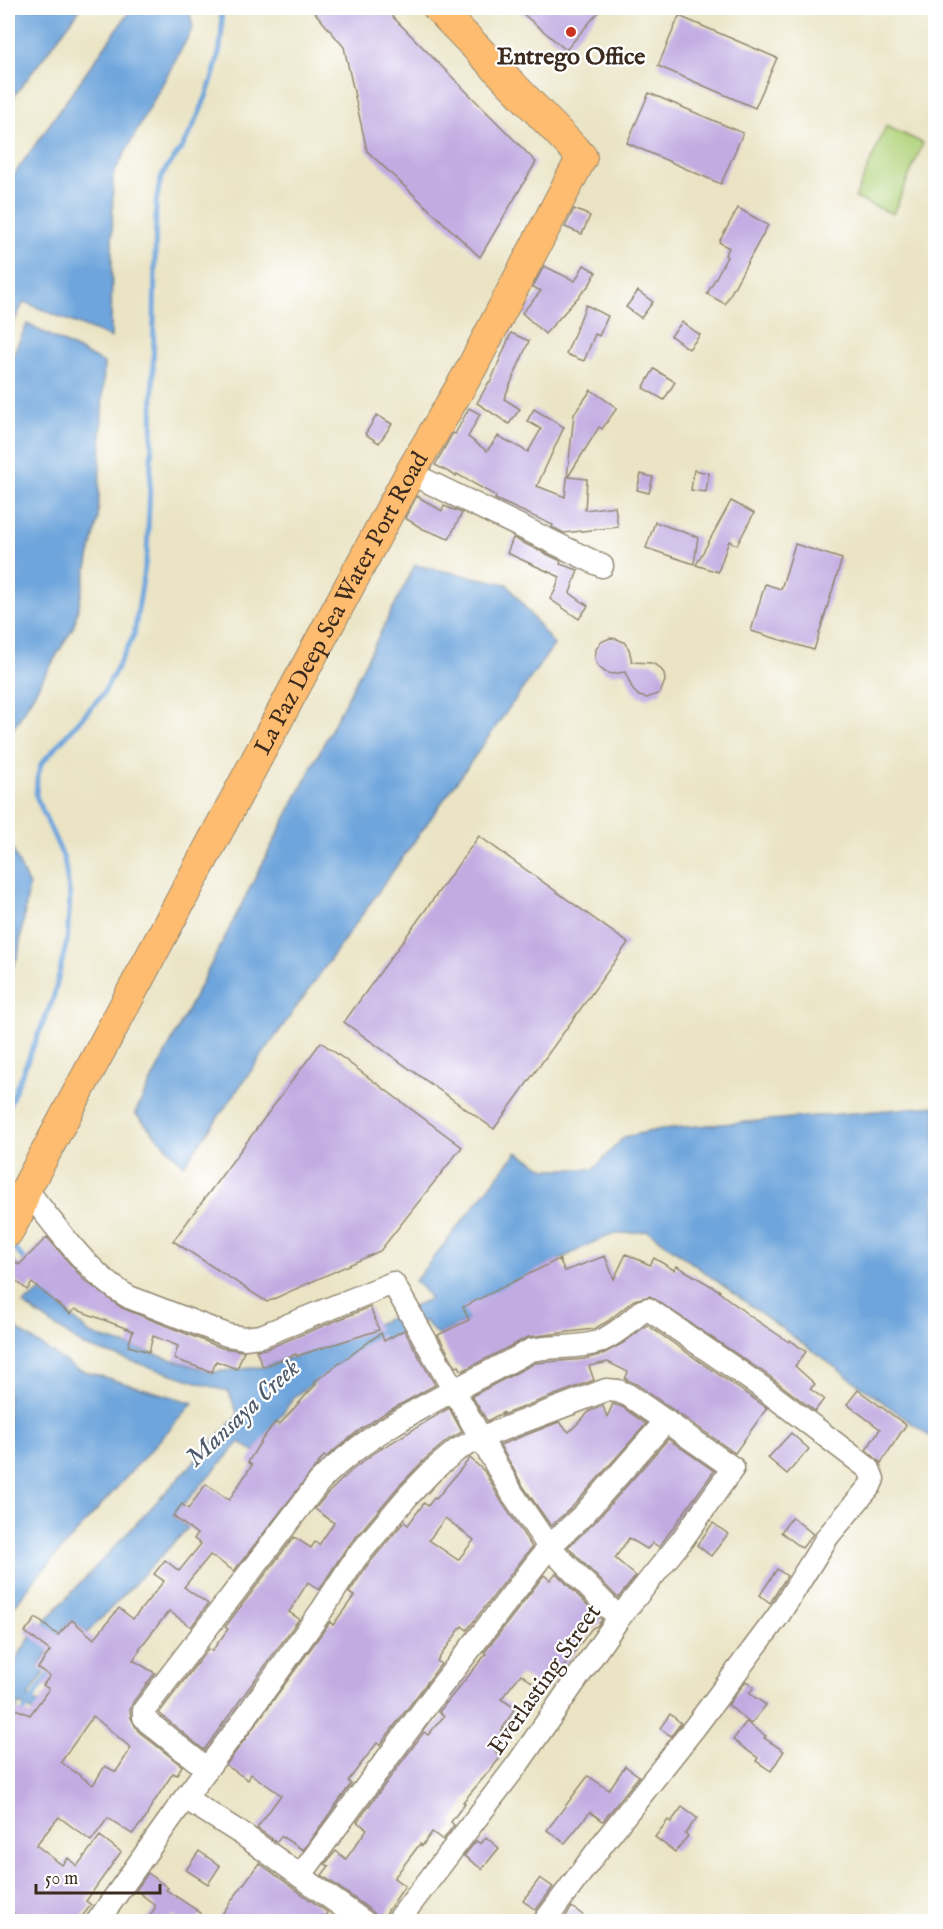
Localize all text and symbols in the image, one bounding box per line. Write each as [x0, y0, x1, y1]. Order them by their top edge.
marker: Entrego Office [564, 25, 578, 39]
place label: Entrego Office [497, 42, 645, 73]
street label: La Paz Deep Sea Water Port Road [248, 446, 436, 760]
water label: Mansaya Creek [179, 1351, 308, 1474]
street label: Everlasting Street [482, 1598, 609, 1761]
scale bar [36, 1857, 160, 1895]
text: 50 m [45, 1868, 78, 1891]

